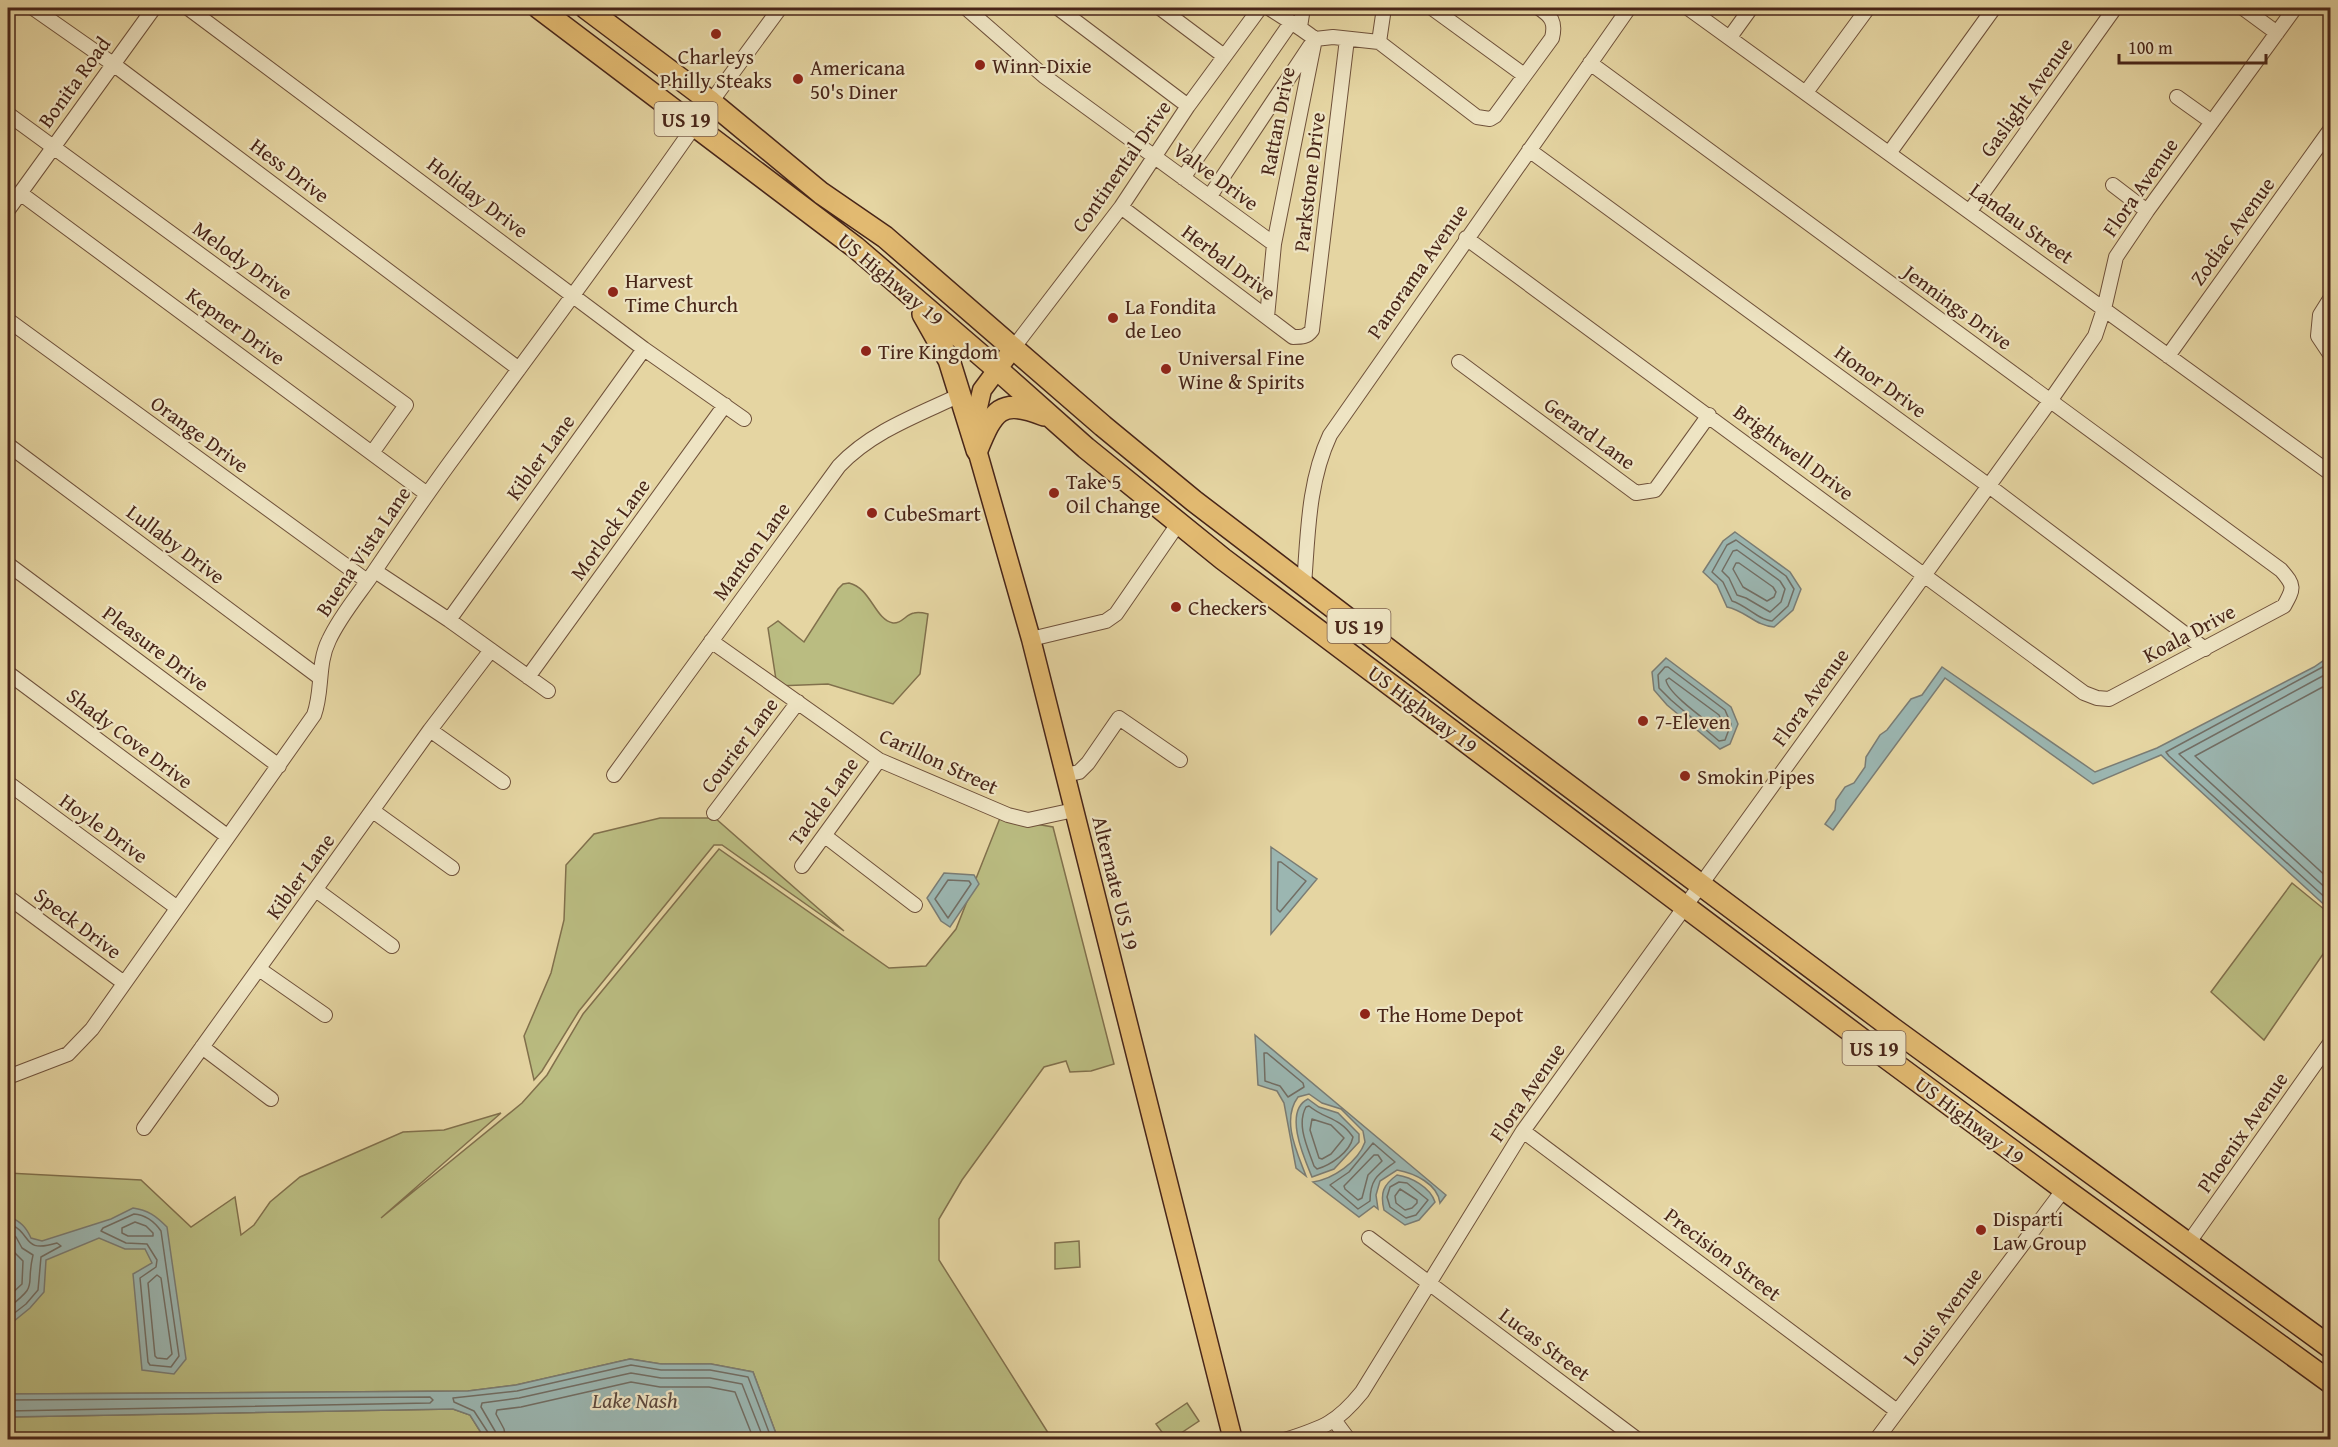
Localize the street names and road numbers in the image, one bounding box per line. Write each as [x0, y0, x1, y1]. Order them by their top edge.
street label: Bonita Road [30, 29, 118, 134]
street label: Gaslight Avenue [1972, 31, 2080, 163]
street label: Rattan Drive [1251, 64, 1303, 178]
street label: Continental Drive [1064, 93, 1178, 239]
road number: US 19 [654, 102, 718, 136]
street label: Parkstone Drive [1285, 110, 1333, 254]
street label: Hess Drive [244, 130, 336, 210]
street label: Flora Avenue [2094, 131, 2186, 243]
street label: Valve Drive [1166, 134, 1266, 218]
street label: Holiday Drive [421, 149, 535, 246]
street label: Zodiac Avenue [2182, 170, 2282, 292]
street label: Landau Street [1963, 175, 2081, 272]
street label: Panorama Avenue [1359, 197, 1475, 345]
street label: Melody Drive [187, 213, 300, 307]
street label: Herbal Drive [1175, 216, 1283, 308]
street label: US Highway 19 [831, 225, 951, 333]
street label: Jennings Drive [1895, 255, 2019, 357]
street label: Kepner Drive [180, 279, 292, 373]
street label: Honor Drive [1828, 337, 1934, 425]
street label: Orange Drive [144, 388, 256, 480]
street label: Gerard Lane [1538, 389, 1642, 477]
street label: Brightwell Drive [1727, 396, 1861, 508]
street label: Kibler Lane [498, 407, 582, 507]
street label: Morlock Lane [562, 472, 658, 586]
street label: Buena Vista Lane [308, 480, 418, 622]
street label: Manton Lane [705, 495, 798, 607]
street label: Lullaby Drive [120, 497, 232, 591]
street label: Koala Drive [2137, 596, 2241, 670]
street label: Pleasure Drive [96, 598, 216, 699]
road number: US 19 [1328, 609, 1390, 643]
street label: Flora Avenue [1764, 642, 1856, 752]
street label: US Highway 19 [1362, 657, 1484, 761]
street label: Shady Cove Drive [60, 680, 200, 796]
street label: Courier Lane [693, 690, 785, 799]
street label: Carillon Street [874, 720, 1004, 802]
street label: Tackle Lane [780, 750, 866, 852]
street label: Hoyle Drive [53, 785, 155, 871]
street label: Alternate US 19 [1084, 813, 1148, 953]
street label: Kibler Lane [258, 826, 342, 926]
street label: Speck Drive [28, 880, 129, 966]
road number: US 19 [1842, 1031, 1906, 1065]
street label: Flora Avenue [1481, 1036, 1573, 1148]
street label: Phoenix Avenue [2189, 1065, 2295, 1199]
street label: US Highway 19 [1909, 1068, 2031, 1172]
street label: Precision Street [1658, 1200, 1788, 1309]
street label: Louis Avenue [1895, 1260, 1989, 1372]
street label: Lucas Street [1493, 1299, 1597, 1389]

